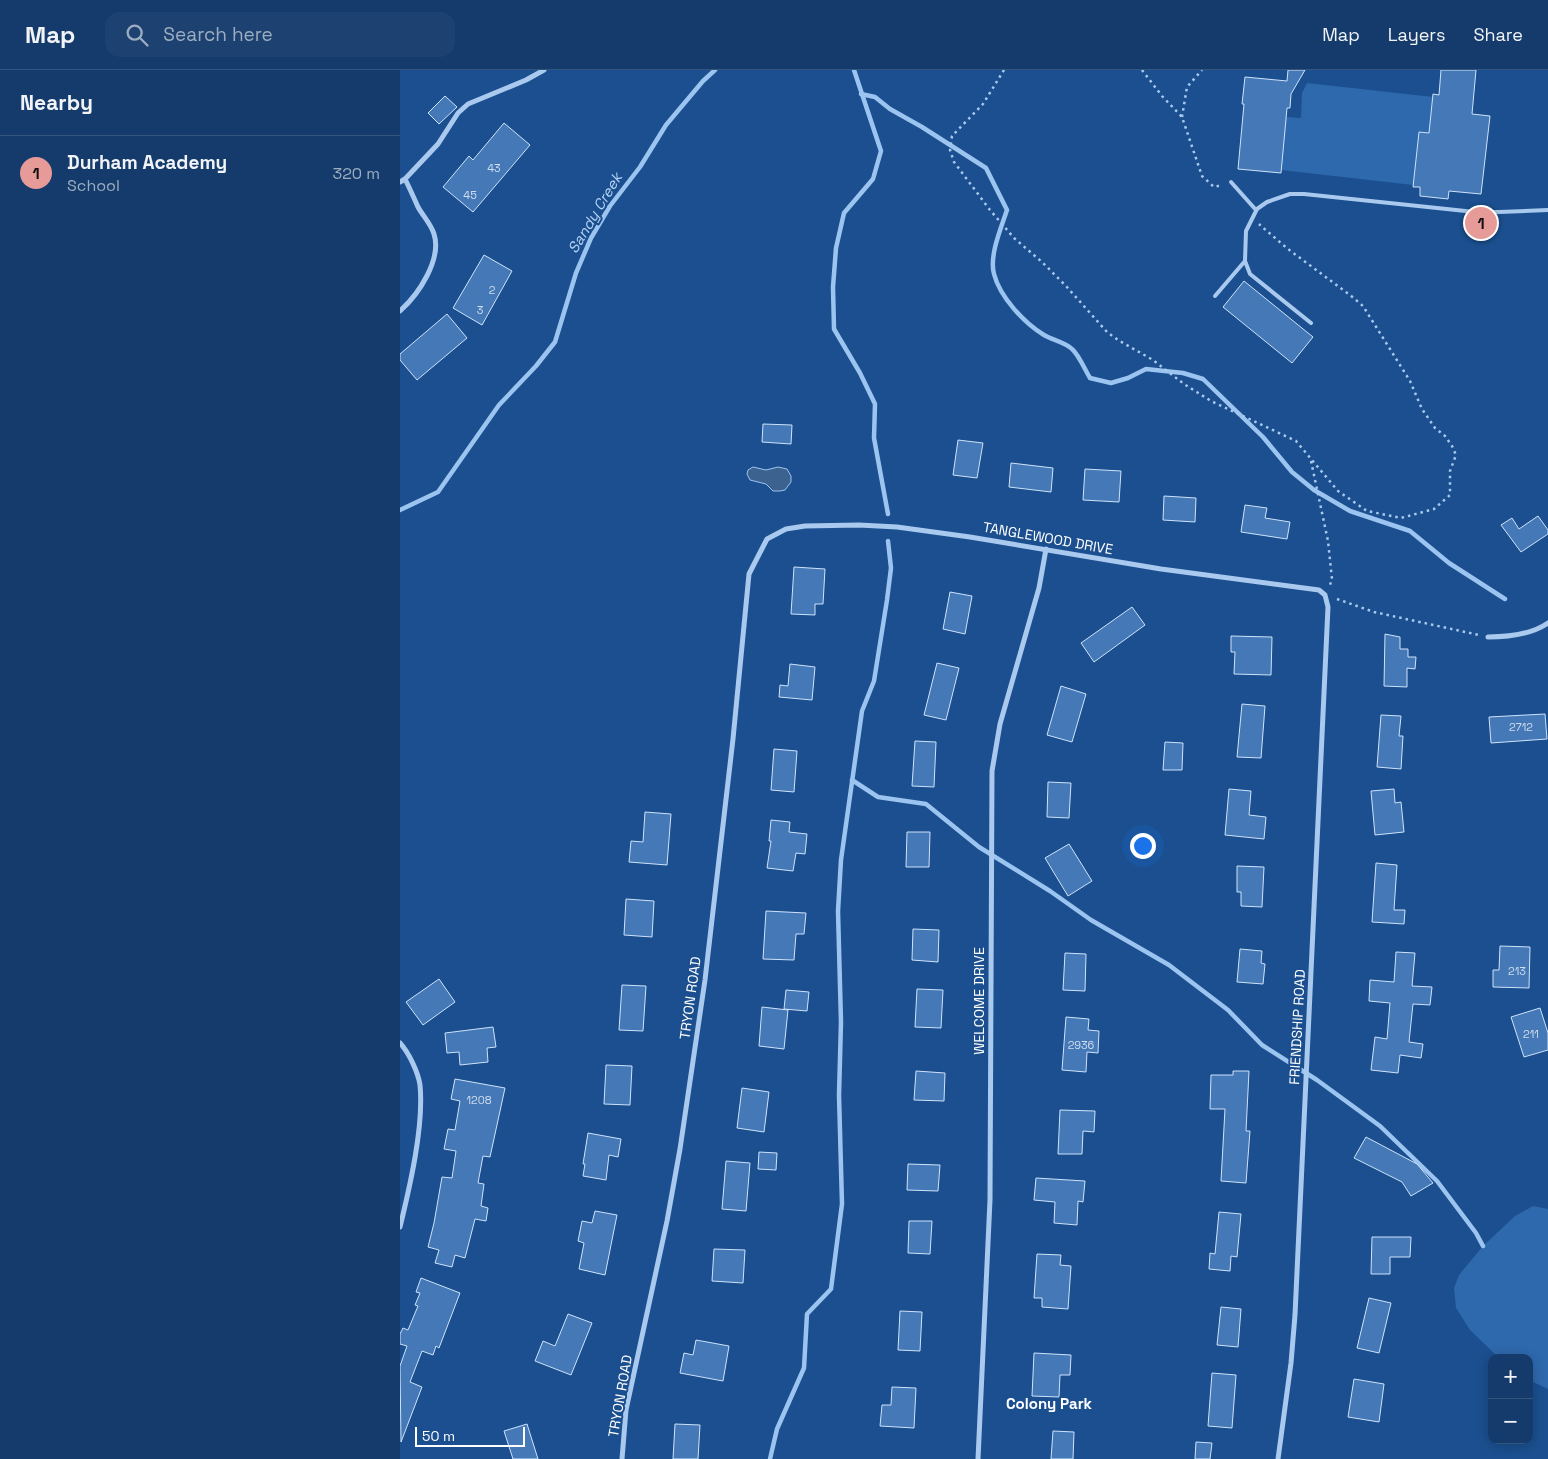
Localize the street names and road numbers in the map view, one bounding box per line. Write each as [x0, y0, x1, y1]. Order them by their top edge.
street label: TANGLEWOOD DRIVE [982, 518, 1114, 558]
street label: WELCOME DRIVE [970, 947, 988, 1055]
street label: TRYON ROAD [675, 955, 705, 1041]
street label: FRIENDSHIP ROAD [1285, 969, 1309, 1085]
street label: TRYON ROAD [604, 1353, 636, 1439]

